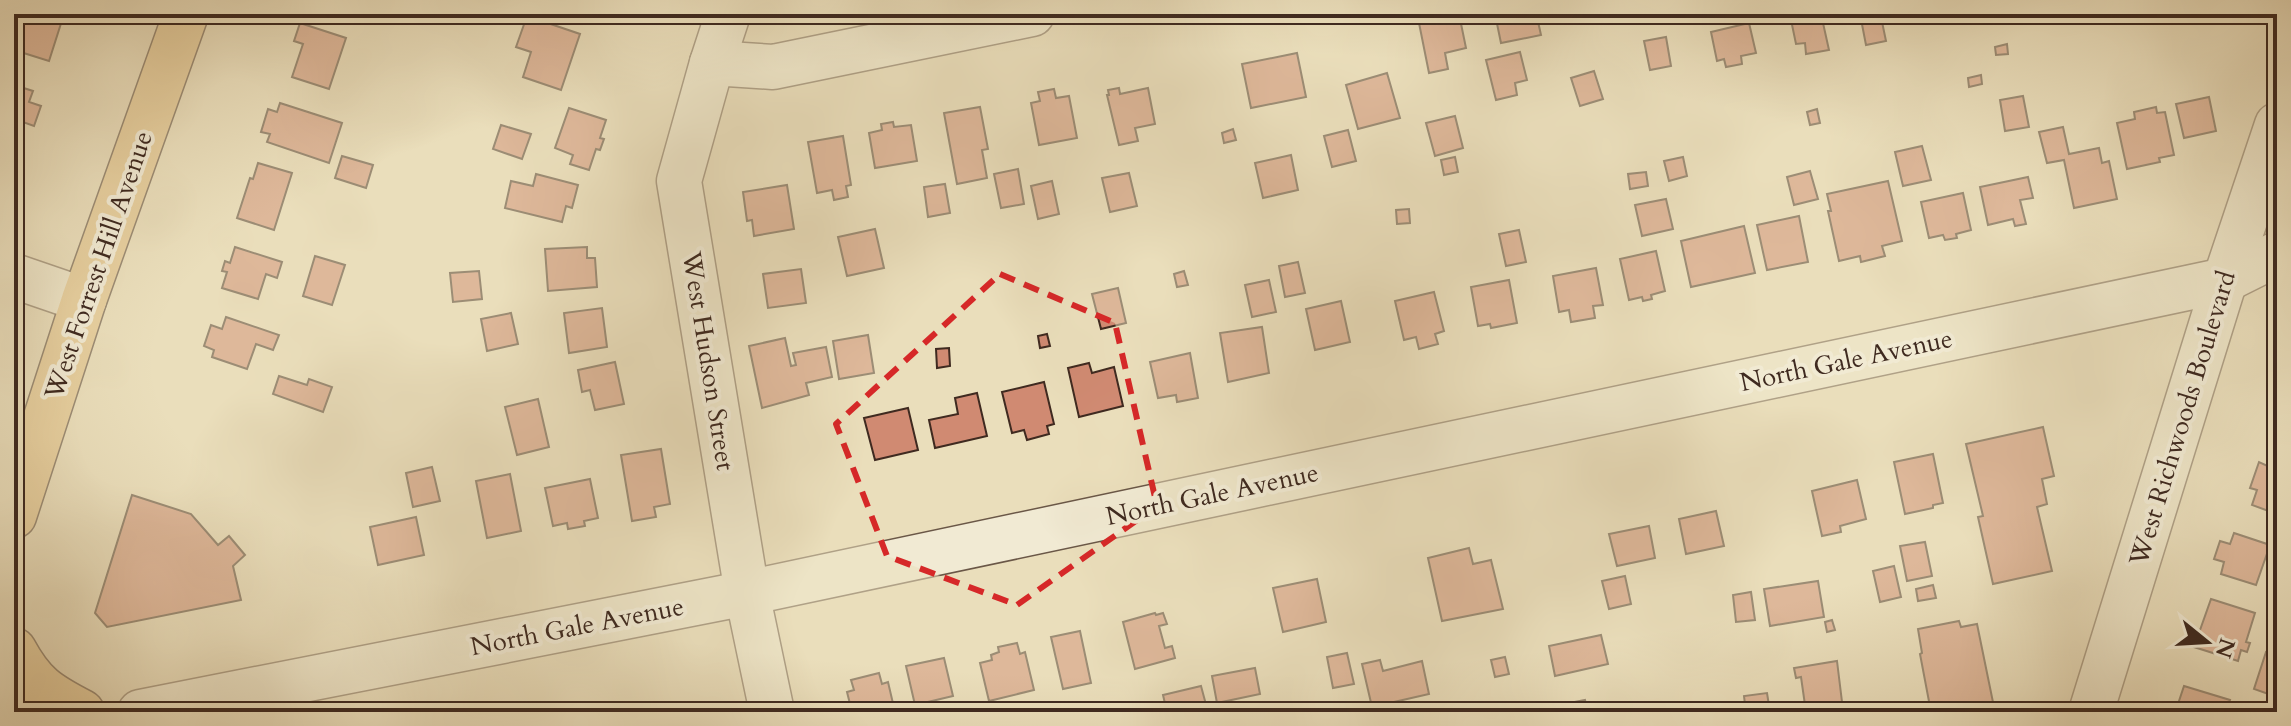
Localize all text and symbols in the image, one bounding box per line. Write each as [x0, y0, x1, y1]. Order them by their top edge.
street label: West Forrest Hill Avenue [36, 126, 161, 405]
street label: West Hudson Street [674, 248, 743, 473]
street label: West Richwoods Boulevard [2121, 266, 2244, 571]
street label: North Gale Avenue [1736, 321, 1956, 400]
street label: North Gale Avenue [1102, 455, 1322, 534]
street label: North Gale Avenue [467, 589, 687, 664]
north arrow [2167, 602, 2247, 682]
text: N [2208, 634, 2242, 662]

